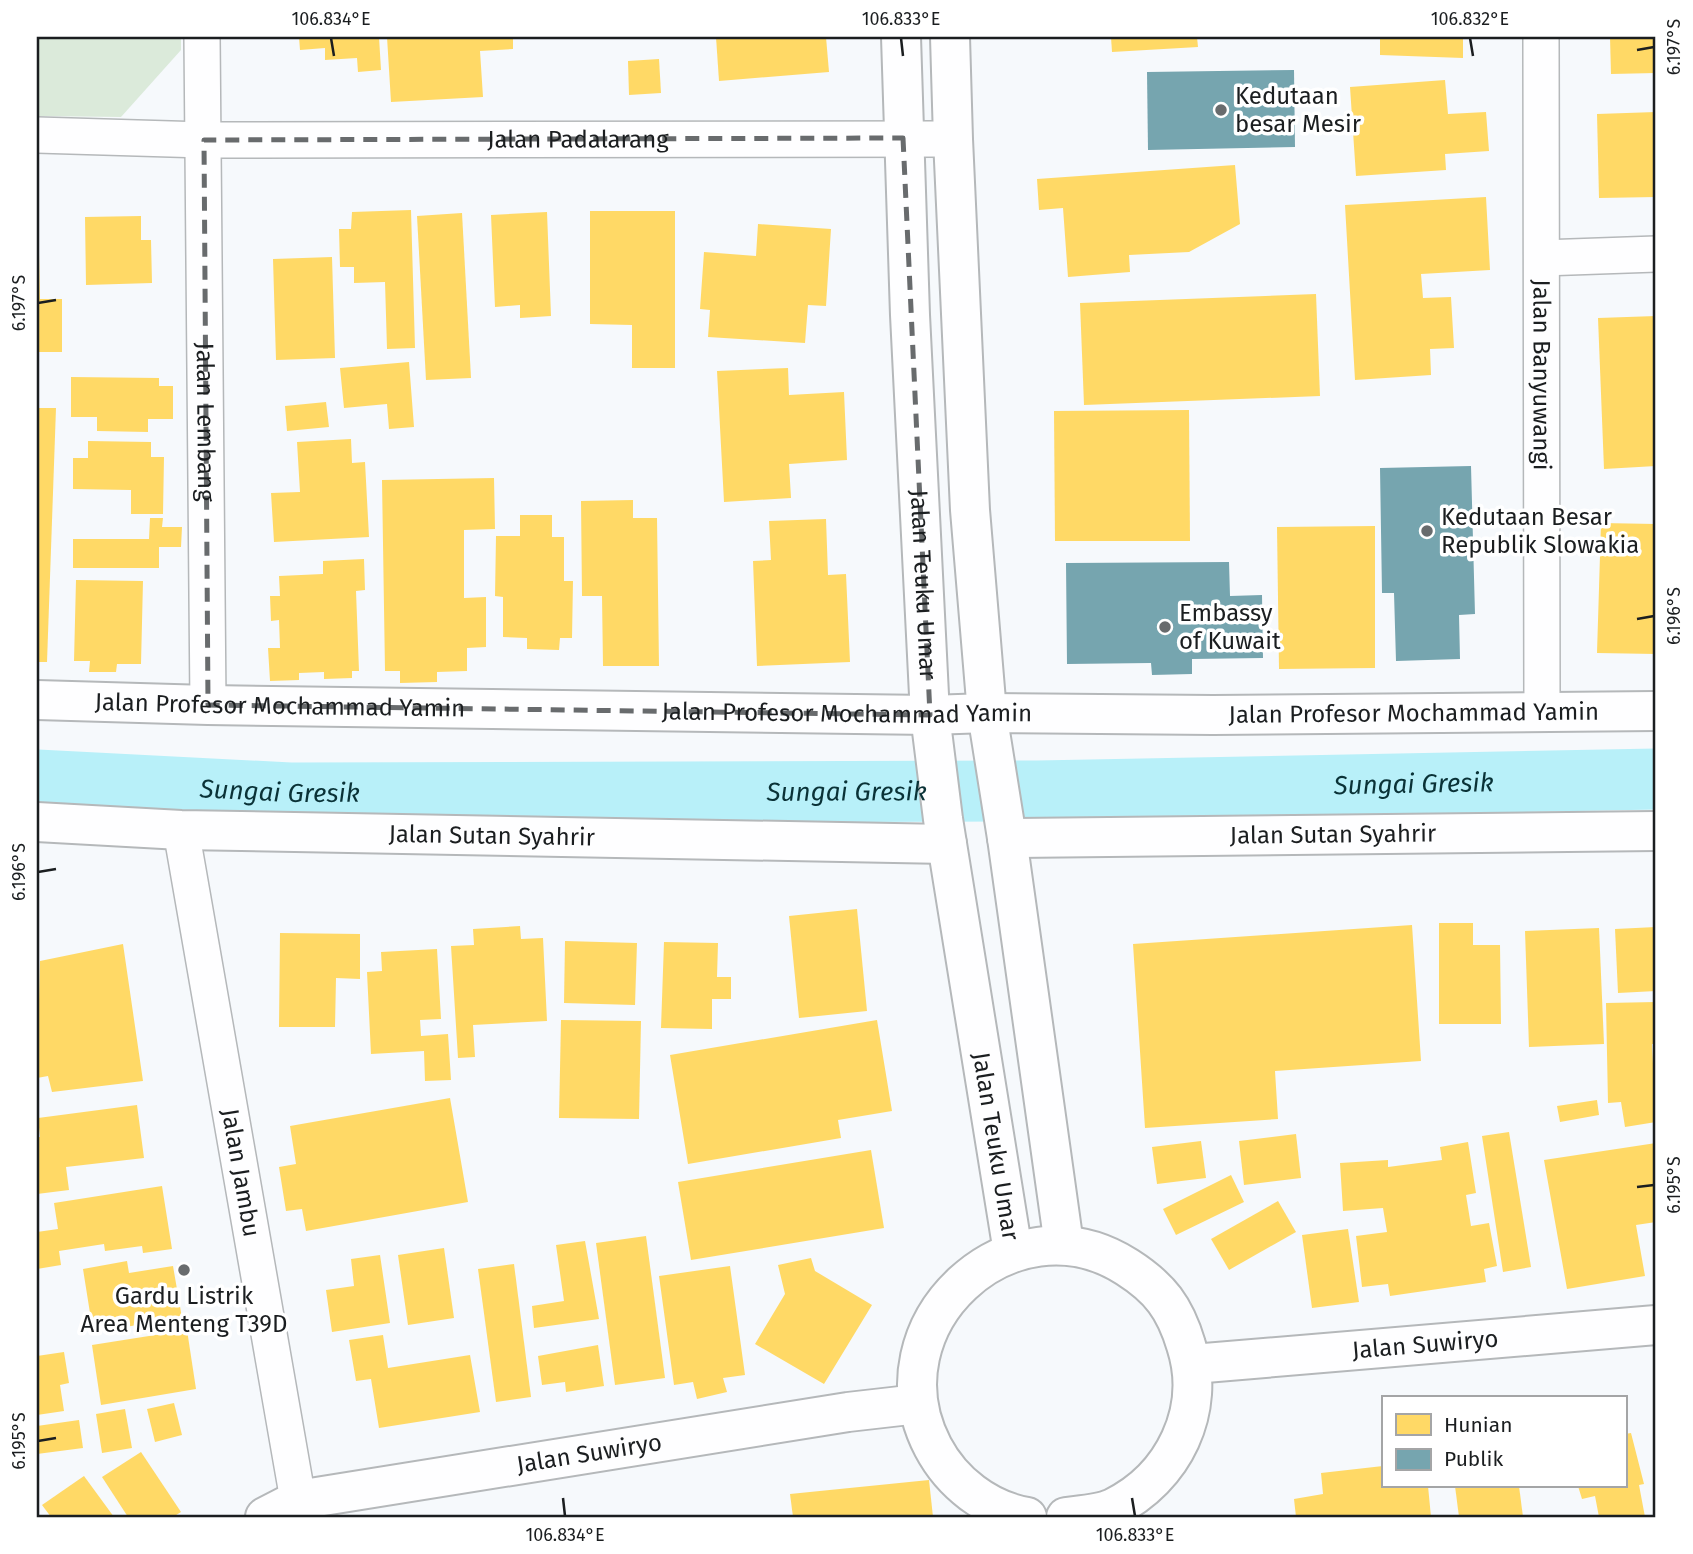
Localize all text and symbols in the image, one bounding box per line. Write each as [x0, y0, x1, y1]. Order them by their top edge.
text: 106.834°E [291, 8, 371, 30]
text: 106.833°E [862, 8, 940, 30]
text: 106.832°E [1431, 8, 1509, 30]
text: 6.197°S [1663, 19, 1685, 75]
place label: Kedutaan besar Mesir [1235, 82, 1362, 138]
marker: Kedutaan besar Mesir [1213, 102, 1229, 118]
street label: Jalan Padalarang [487, 125, 669, 154]
text: 6.197°S [8, 275, 30, 331]
street label: Jalan Banyuwangi [1527, 279, 1556, 471]
street label: Jalan Lembang [191, 342, 220, 502]
street label: Jalan Teuku Umar [905, 489, 942, 681]
place label: Kedutaan Besar Republik Slowakia [1441, 503, 1639, 559]
marker: Kedutaan Besar Republik Slowakia [1419, 523, 1435, 539]
text: 6.196°S [1663, 587, 1685, 645]
place label: Embassy of Kuwait [1179, 599, 1281, 655]
marker: Embassy of Kuwait [1157, 619, 1173, 635]
street label: Jalan Profesor Mochammad Yamin [94, 688, 465, 723]
street label: Jalan Profesor Mochammad Yamin [661, 697, 1032, 729]
street label: Jalan Profesor Mochammad Yamin [1228, 698, 1599, 729]
water label: Sungai Gresik [1332, 767, 1494, 801]
water label: Sungai Gresik [198, 773, 360, 809]
water label: Sungai Gresik [765, 776, 927, 807]
street label: Jalan Sutan Syahrir [1230, 819, 1437, 850]
street label: Jalan Sutan Syahrir [388, 820, 596, 852]
text: 6.196°S [8, 843, 30, 901]
street label: Jalan Teuku Umar [967, 1050, 1025, 1243]
street label: Jalan Jambu [216, 1106, 266, 1239]
text: 6.195°S [1663, 1156, 1685, 1214]
marker: Gardu Listrik Area Menteng T39D [176, 1262, 192, 1278]
place label: Gardu Listrik Area Menteng T39D [81, 1282, 287, 1338]
street label: Jalan Suwiryo [1351, 1324, 1499, 1365]
legend [1382, 1396, 1626, 1488]
text: 6.195°S [8, 1412, 30, 1470]
text: Hunian [1444, 1412, 1512, 1438]
street label: Jalan Suwiryo [515, 1428, 664, 1479]
text: Publik [1444, 1446, 1503, 1472]
text: 106.834°E [525, 1524, 605, 1546]
text: 106.833°E [1096, 1524, 1174, 1546]

